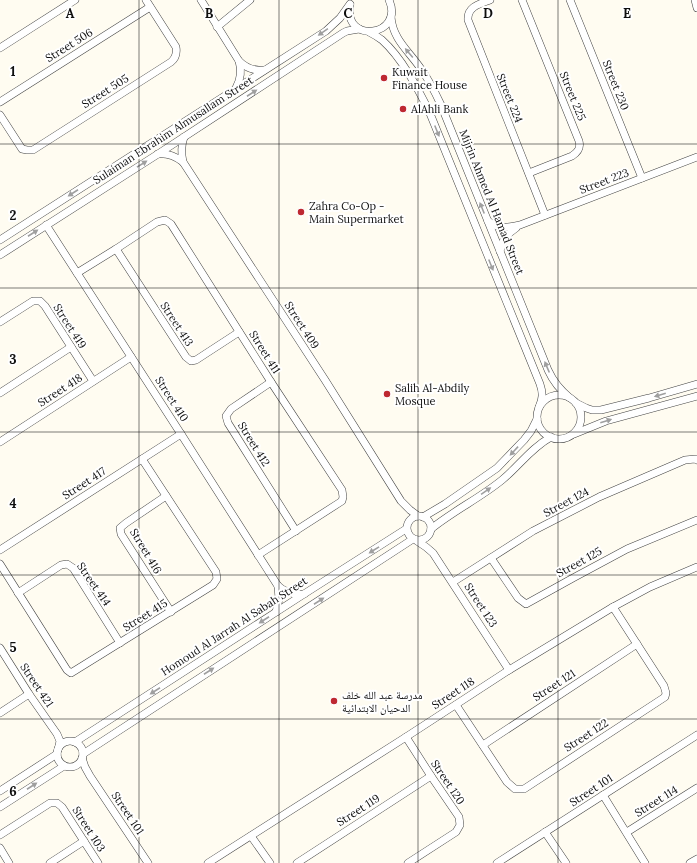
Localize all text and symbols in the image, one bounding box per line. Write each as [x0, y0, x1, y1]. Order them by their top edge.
text: A [66, 5, 75, 22]
text: B [205, 5, 214, 22]
text: C [344, 5, 353, 22]
text: D [483, 5, 493, 22]
text: E [623, 5, 631, 22]
street label: Street 506 [43, 25, 95, 65]
one-way arrow [318, 28, 329, 36]
one-way arrow [404, 48, 413, 58]
street label: Street 230 [600, 58, 632, 112]
text: 1 [10, 63, 16, 80]
place label: Kuwait Finance House [392, 65, 467, 92]
street label: Street 225 [557, 69, 589, 123]
street label: Street 505 [79, 71, 131, 111]
street label: Street 224 [494, 71, 526, 125]
street label: Sulaiman Ebrahim Almusallam Street [90, 72, 256, 187]
marker: Kuwait Finance House [379, 73, 389, 83]
one-way arrow [246, 89, 257, 97]
place label: AlAhli Bank [410, 102, 469, 116]
marker: AlAhli Bank [398, 104, 408, 114]
one-way arrow [435, 126, 441, 138]
street label: Mijrin Ahmed Al Hamad Street [456, 127, 528, 277]
one-way arrow [136, 160, 148, 167]
street label: Street 223 [577, 165, 631, 197]
one-way arrow [67, 190, 79, 197]
place label: Zahra Co-Op - Main Supermarket [309, 199, 404, 226]
one-way arrow [479, 201, 485, 213]
text: 2 [10, 207, 17, 224]
marker: Zahra Co-Op - Main Supermarket [296, 207, 306, 217]
one-way arrow [27, 229, 38, 237]
one-way arrow [489, 259, 495, 271]
street label: Street 413 [157, 299, 197, 349]
street label: Street 409 [282, 299, 322, 351]
street label: Street 419 [50, 301, 90, 351]
street label: Street 411 [246, 328, 284, 376]
text: 3 [9, 351, 17, 368]
one-way arrow [544, 361, 550, 373]
street label: Street 418 [35, 370, 85, 410]
street label: Street 410 [152, 374, 192, 424]
place label: Salih Al-Abdily Mosque [395, 381, 469, 408]
marker: Salih Al-Abdily Mosque [382, 389, 392, 399]
one-way arrow [653, 392, 666, 398]
one-way arrow [601, 418, 613, 424]
street label: Street 412 [235, 419, 273, 469]
one-way arrow [510, 446, 519, 456]
street label: Street 417 [60, 464, 108, 502]
street label: Street 124 [541, 484, 591, 520]
one-way arrow [481, 487, 491, 495]
text: 4 [9, 495, 17, 512]
street label: Street 416 [127, 526, 165, 576]
street label: Street 125 [554, 544, 604, 580]
one-way arrow [368, 546, 379, 553]
street label: Street 414 [74, 559, 114, 609]
street label: Homoud Al Jarrah Al Sabah Street [158, 573, 310, 679]
street label: Street 123 [462, 580, 500, 630]
street label: Street 415 [120, 596, 170, 634]
one-way arrow [313, 597, 324, 605]
one-way arrow [259, 616, 269, 624]
text: 5 [9, 639, 17, 656]
street label: Street 421 [17, 660, 57, 710]
street label: Street 121 [530, 666, 578, 704]
one-way arrow [204, 668, 215, 675]
street label: Street 118 [429, 674, 477, 712]
one-way arrow [149, 687, 161, 694]
place label: مدرسة عبد الله خلف الدحيان الابتدائية [342, 688, 423, 715]
marker: مدرسة عبد الله خلف الدحيان الابتدائية [329, 696, 339, 706]
street label: Street 122 [561, 715, 611, 754]
street label: Street 120 [428, 757, 468, 807]
street label: Street 101 [567, 771, 615, 809]
one-way arrow [27, 782, 37, 790]
street label: Street 114 [632, 782, 680, 820]
text: 6 [9, 783, 17, 800]
street label: Street 101 [109, 789, 147, 837]
street label: Street 119 [334, 791, 382, 829]
street label: Street 103 [70, 804, 108, 854]

